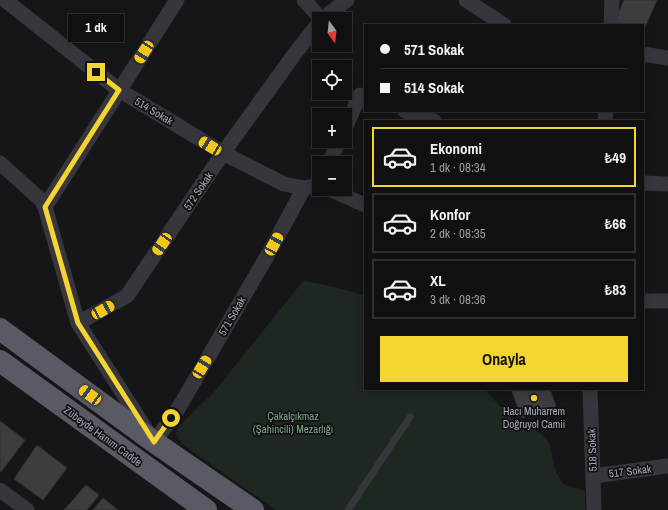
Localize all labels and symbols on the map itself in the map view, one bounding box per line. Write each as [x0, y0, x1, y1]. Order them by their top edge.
north arrow [312, 12, 352, 52]
callout: 1 dk [68, 14, 124, 42]
car [132, 39, 156, 65]
route end [87, 63, 105, 81]
street label: 514 Sokak [132, 94, 176, 128]
car [197, 135, 223, 157]
street label: 572 Sokak [180, 169, 216, 213]
car [150, 231, 174, 257]
car [263, 231, 285, 257]
street label: 571 Sokak [215, 294, 249, 338]
car [90, 299, 116, 321]
car [191, 354, 213, 380]
car [77, 383, 103, 407]
marker: Hacı Muharrem Doğruyol Camii [529, 393, 539, 403]
street label: Zübeyde Hanım Cadde [61, 403, 145, 469]
place label: Hacı Muharrem Doğruyol Camii [503, 404, 565, 431]
route start [162, 409, 180, 427]
park label: Çakalçıkmaz (Şahincili) Mezarlığı [253, 409, 333, 436]
street label: 518 Sokak [584, 428, 600, 472]
street label: 517 Sokak [608, 461, 652, 481]

